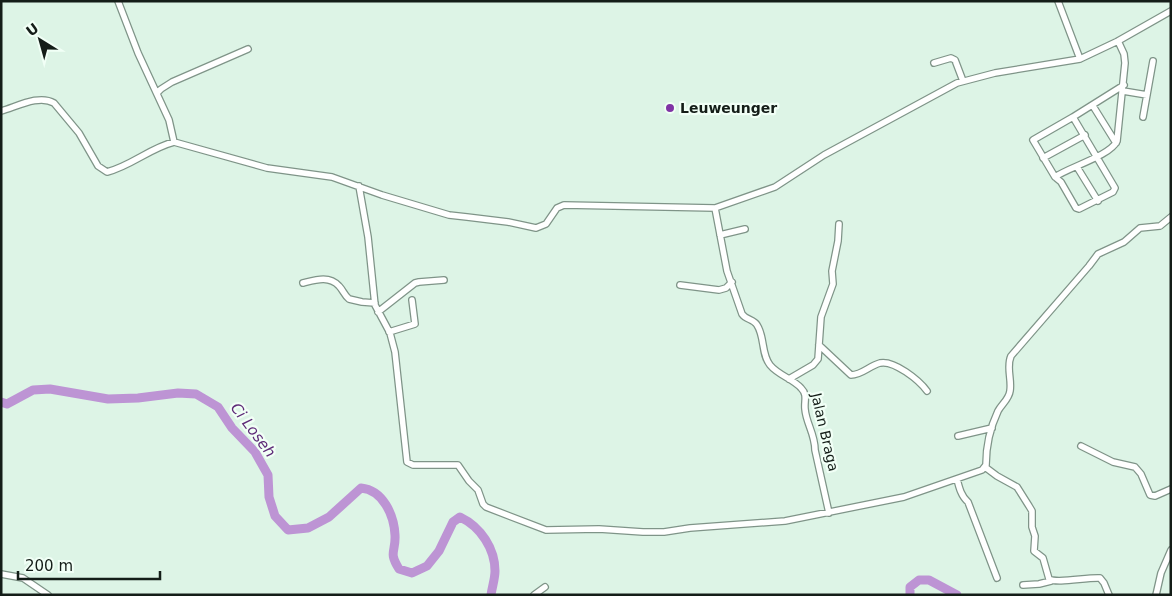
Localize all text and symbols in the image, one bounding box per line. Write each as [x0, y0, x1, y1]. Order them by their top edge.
north arrow [15, 15, 65, 65]
text: U [23, 20, 42, 39]
place label: Leuweunger [680, 100, 777, 116]
marker: Leuweunger [664, 102, 676, 114]
street label: Jalan Braga [808, 390, 842, 473]
water label: Ci Loseh [227, 399, 279, 461]
scale bar [18, 548, 160, 580]
text: 200 m [25, 557, 73, 575]

